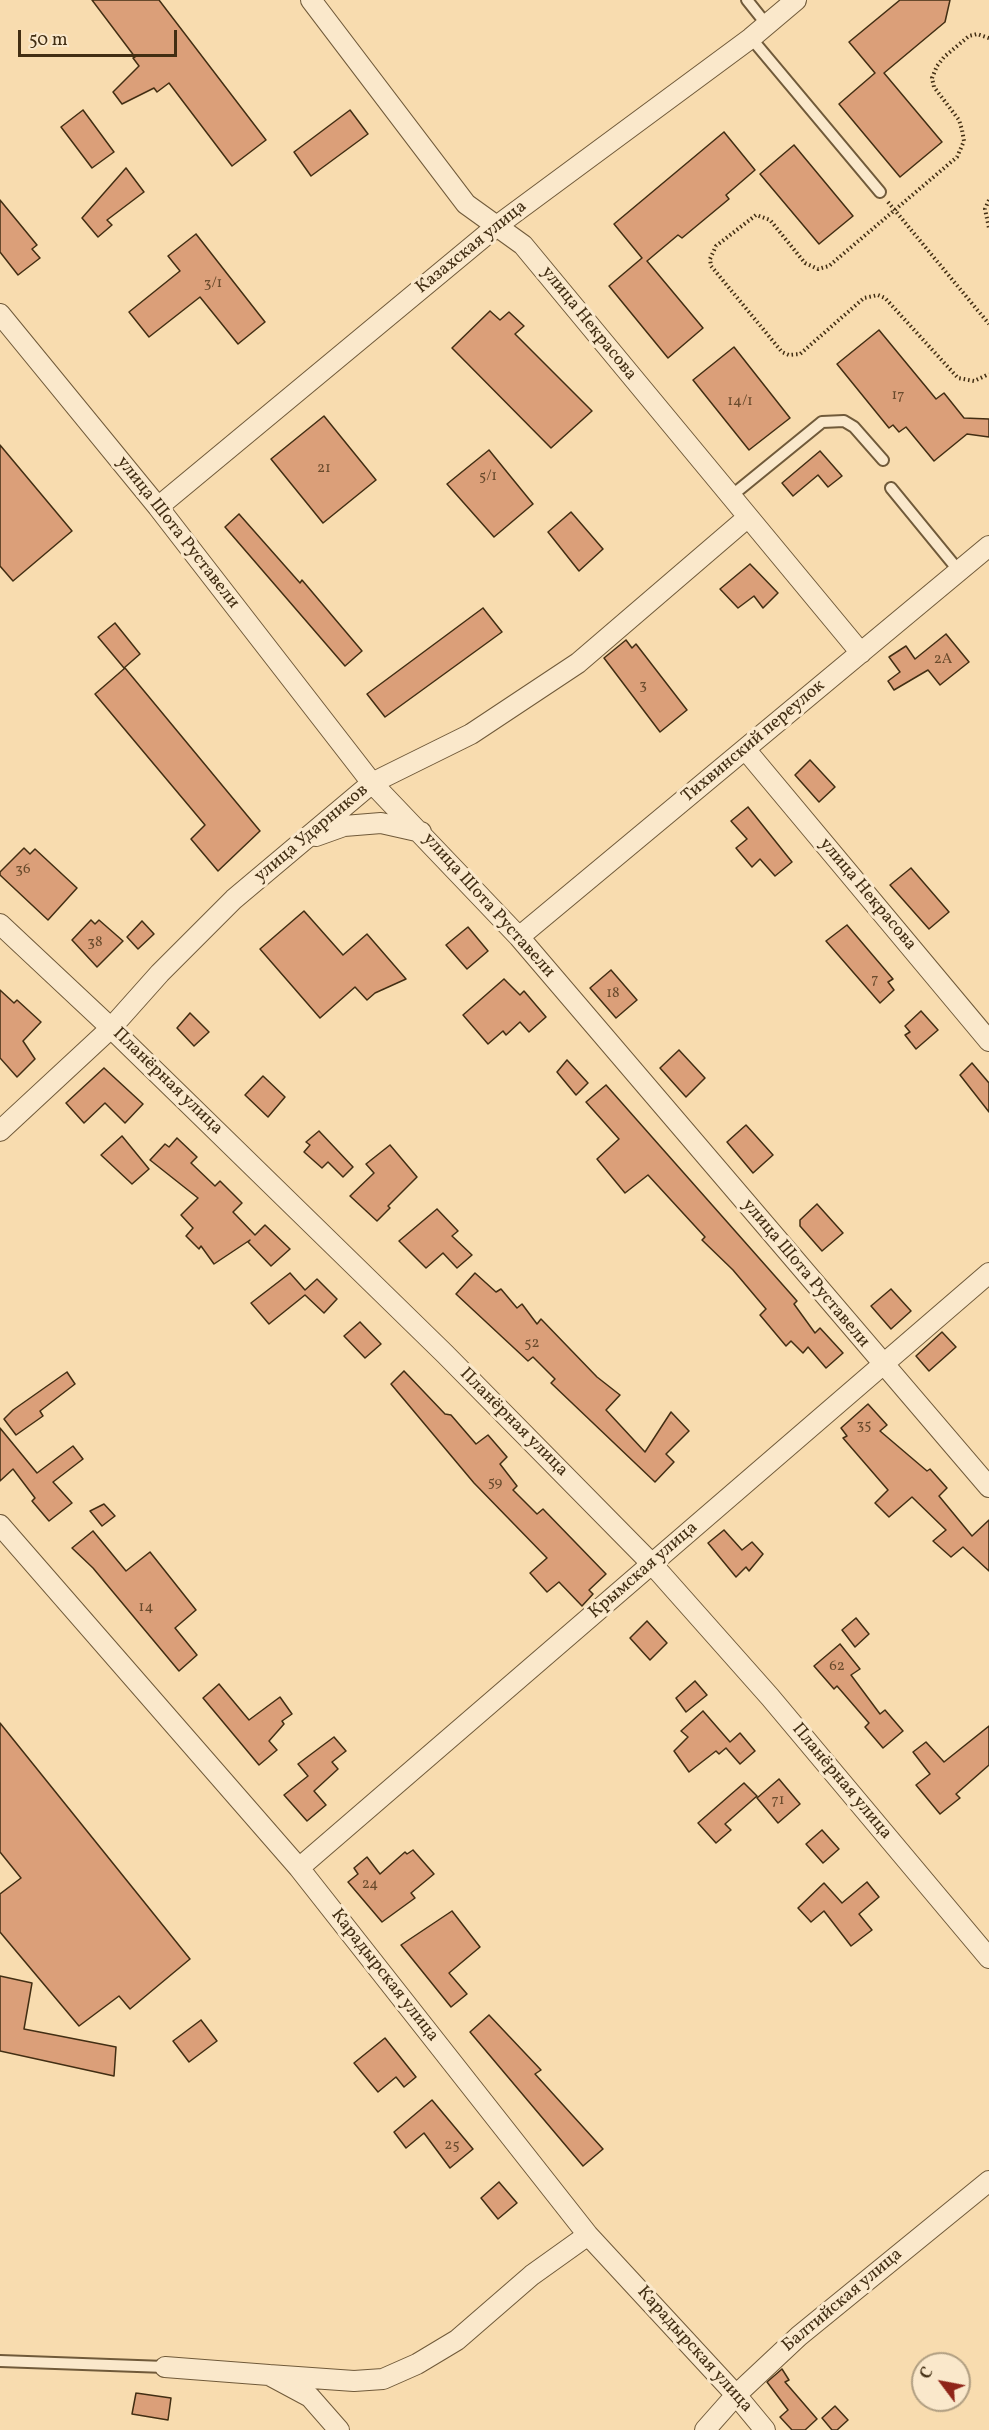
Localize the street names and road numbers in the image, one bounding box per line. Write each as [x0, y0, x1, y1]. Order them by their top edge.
street label: Казахская улица [412, 197, 532, 299]
street label: улица Некрасова [535, 263, 641, 385]
street label: улица Шота Руставели [111, 452, 243, 614]
street label: Тихвинский переулок [678, 676, 830, 808]
street label: улица Ударников [251, 780, 373, 888]
street label: улица Шота Руставели [417, 829, 559, 983]
street label: улица Некрасова [814, 834, 920, 956]
street label: Планёрная улица [107, 1024, 227, 1140]
street label: улица Шота Руставели [736, 1195, 874, 1353]
street label: Планёрная улица [454, 1364, 572, 1482]
street label: Крымская улица [585, 1518, 703, 1624]
street label: Планёрная улица [786, 1720, 896, 1844]
street label: Карадырская улица [325, 1905, 443, 2047]
street label: Балтийская улица [778, 2244, 908, 2358]
street label: Карадырская улица [632, 2282, 756, 2418]

